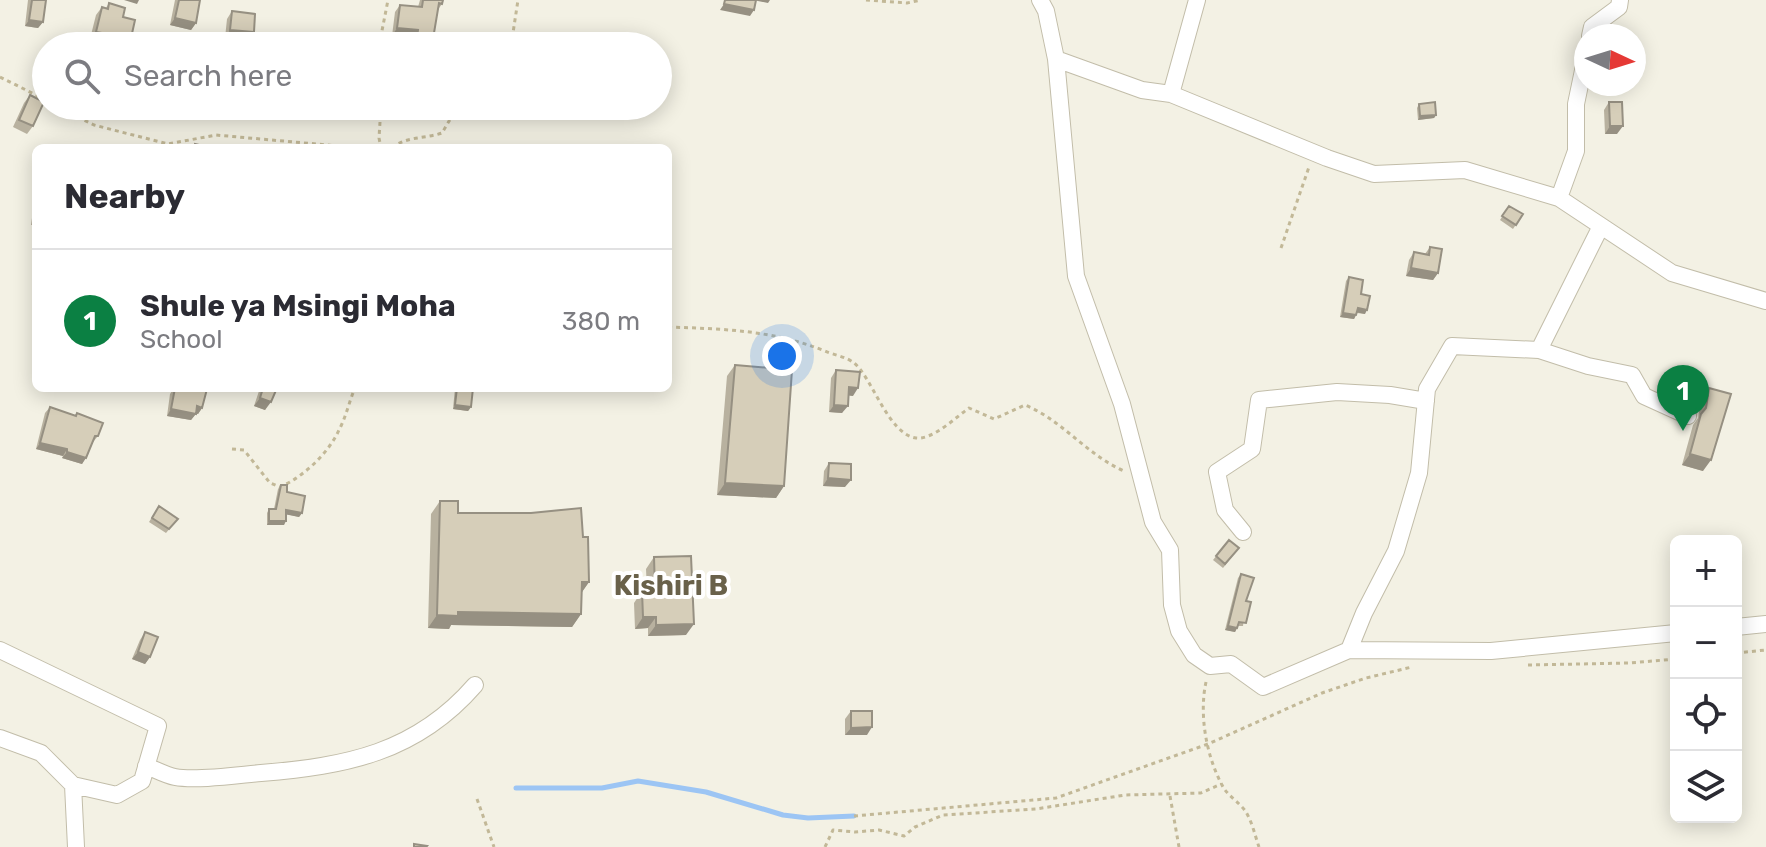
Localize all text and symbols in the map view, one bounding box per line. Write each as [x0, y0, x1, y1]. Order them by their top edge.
north arrow [1574, 24, 1646, 96]
search box [32, 32, 672, 120]
icon: search [60, 54, 104, 98]
text: Search here [124, 58, 292, 94]
text: Nearby [64, 176, 185, 217]
text: Shule ya Msingi Moha [140, 288, 456, 324]
text: 1 [84, 306, 96, 337]
text: 380 m [562, 306, 640, 337]
text: School [140, 324, 223, 355]
your location [762, 336, 802, 376]
pin: 1 [1657, 365, 1709, 431]
map controls [1670, 535, 1742, 823]
button: + [1670, 535, 1742, 607]
district label: Kishiri B [614, 569, 728, 602]
button: − [1670, 607, 1742, 679]
button: locate [1670, 679, 1742, 751]
button: layers [1670, 751, 1742, 823]

